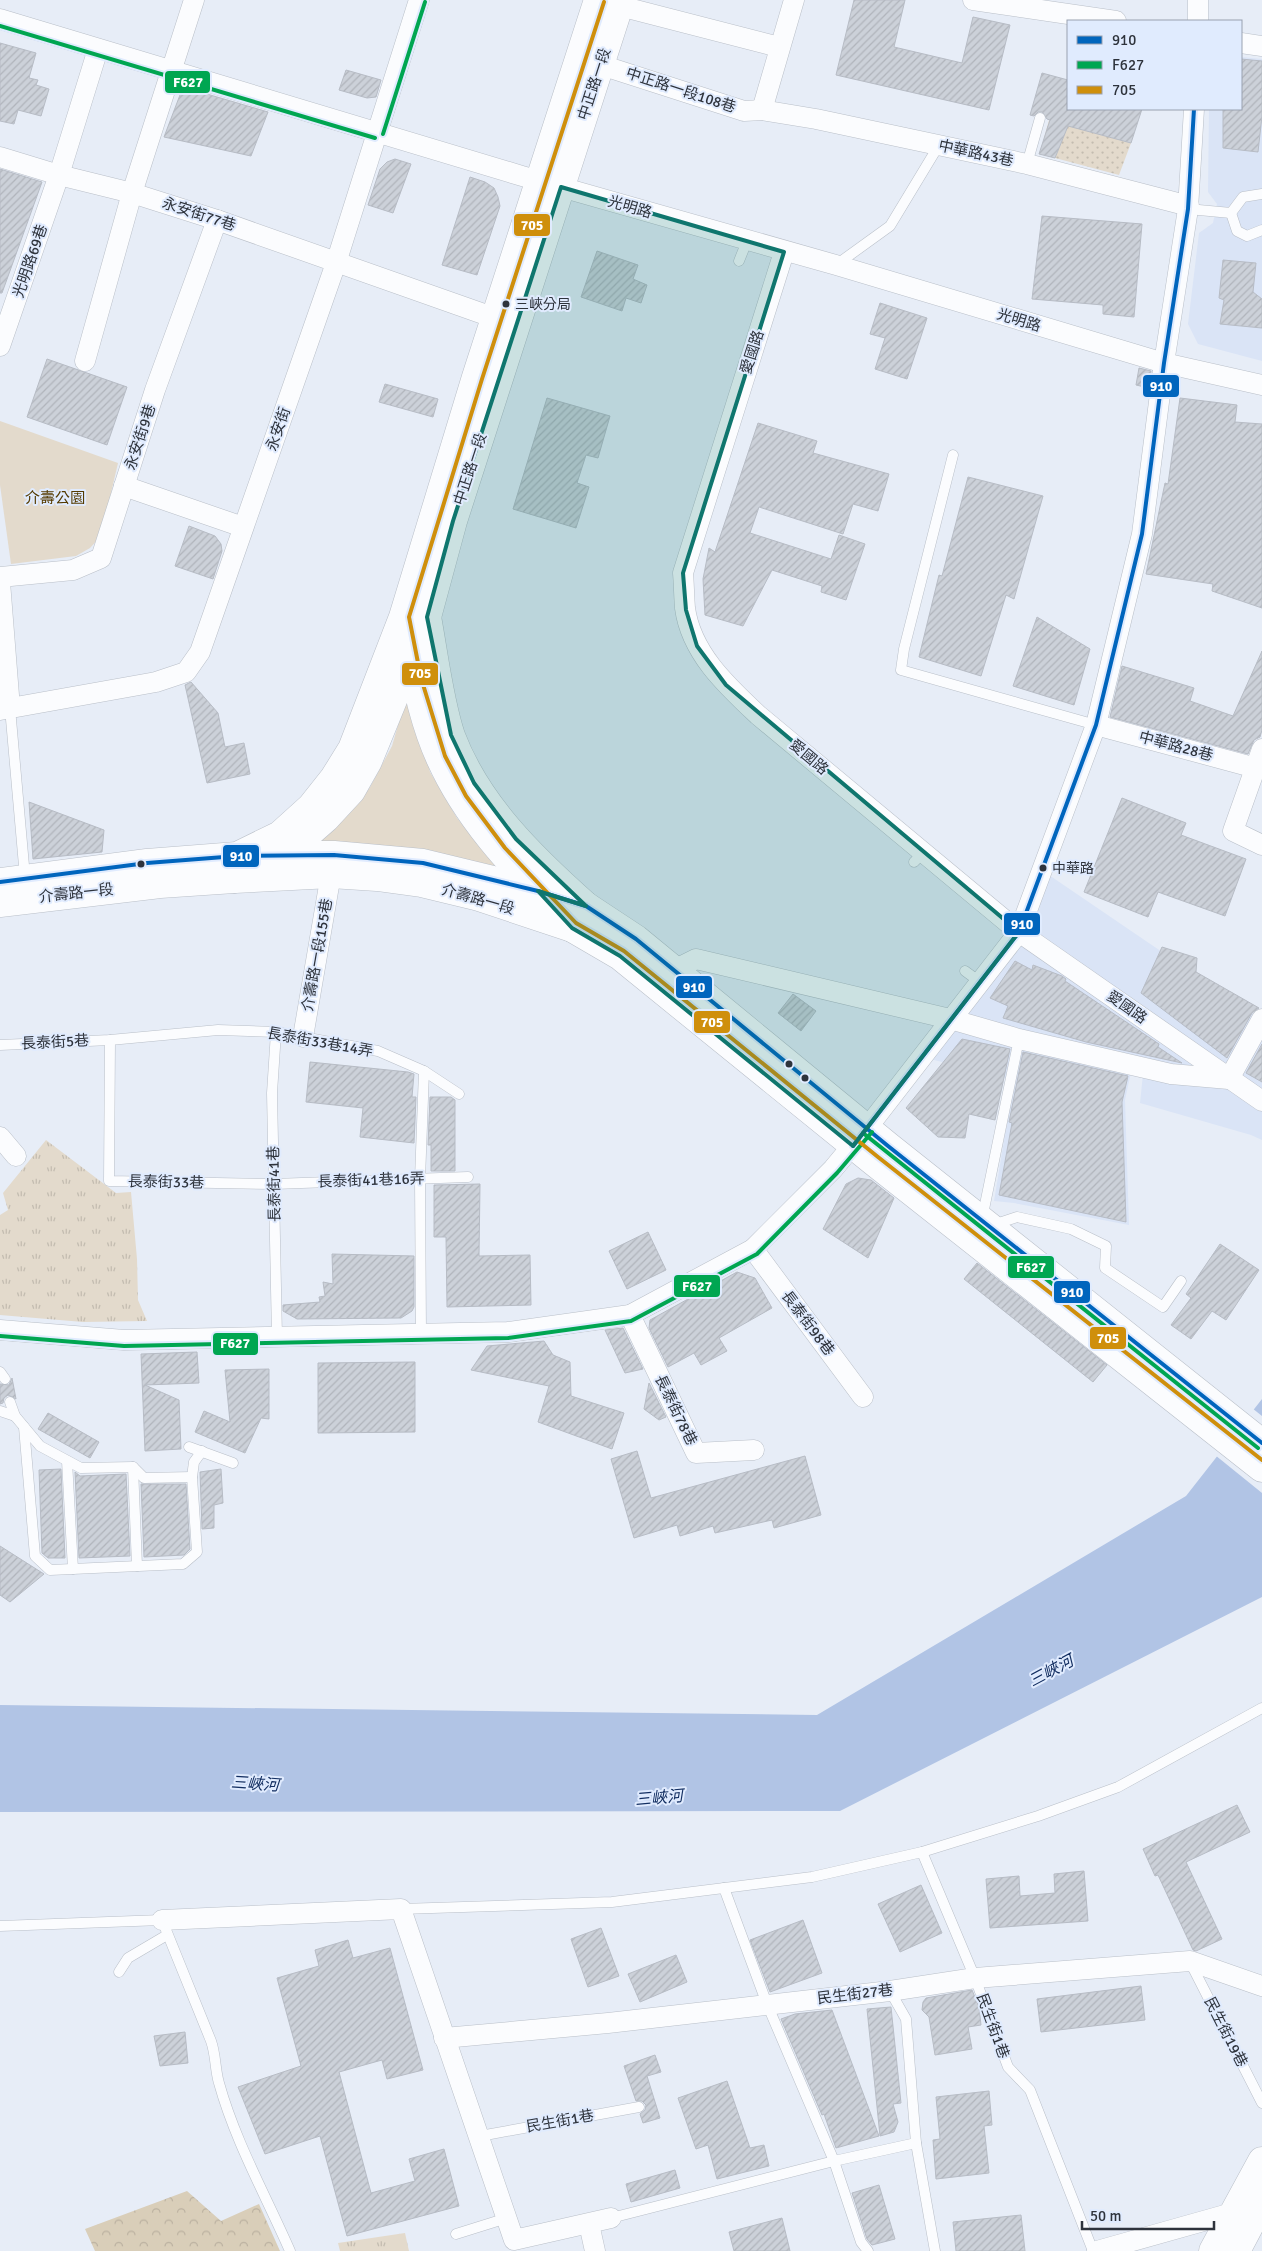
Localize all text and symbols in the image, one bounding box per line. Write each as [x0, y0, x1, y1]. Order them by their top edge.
legend [1067, 20, 1242, 110]
text: 910 [1112, 31, 1136, 49]
street label: 中正路一段 [574, 46, 614, 122]
text: F627 [1112, 56, 1144, 74]
street label: 中正路一段108巷 [624, 64, 738, 116]
line badge: F627 [164, 70, 211, 94]
text: F627 [173, 74, 204, 91]
text: 705 [1112, 81, 1136, 99]
street label: 中華路43巷 [937, 136, 1015, 170]
street label: 光明路 [606, 192, 654, 222]
street label: 永安街77巷 [160, 194, 238, 234]
line badge: 705 [513, 213, 551, 237]
text: 705 [521, 217, 543, 234]
street label: 光明路69巷 [9, 222, 51, 300]
place label: 三峽分局 [515, 296, 571, 313]
marker: 三峽分局 [501, 299, 511, 309]
street label: 光明路 [995, 305, 1043, 335]
street label: 愛國路 [736, 328, 768, 376]
line badge: 910 [1142, 374, 1180, 398]
text: 910 [1150, 378, 1173, 395]
street label: 永安街9巷 [121, 402, 159, 472]
street label: 永安街 [262, 405, 294, 453]
street label: 中正路一段 [450, 431, 490, 507]
park label: 介壽公園 [25, 489, 85, 507]
line badge: 705 [401, 662, 439, 686]
text: 705 [409, 665, 431, 682]
street label: 中華路28巷 [1137, 727, 1215, 765]
street label: 愛國路 [786, 736, 832, 778]
line badge: 910 [222, 844, 260, 868]
text: 910 [230, 848, 253, 865]
unlabelled marker [136, 859, 146, 869]
place label: 中華路 [1052, 860, 1094, 877]
marker: 中華路 [1038, 863, 1048, 873]
street label: 介壽路一段 [38, 880, 114, 906]
street label: 介壽路一段 [439, 880, 517, 918]
street label: 介壽路一段155巷 [298, 897, 336, 1013]
line badge: 910 [1003, 912, 1041, 936]
text: 910 [1011, 916, 1034, 933]
line badge: 910 [675, 975, 713, 999]
text: 910 [683, 979, 706, 996]
street label: 愛國路 [1103, 987, 1151, 1027]
line badge: 705 [693, 1010, 731, 1034]
text: 705 [701, 1014, 723, 1031]
street label: 長泰街33巷14弄 [266, 1024, 374, 1060]
street label: 長泰街5巷 [21, 1031, 89, 1053]
unlabelled marker [784, 1059, 794, 1069]
unlabelled marker [800, 1073, 810, 1083]
street label: 長泰街41巷 [264, 1146, 284, 1222]
street label: 長泰街41巷16弄 [317, 1169, 425, 1191]
street label: 長泰街33巷 [128, 1172, 204, 1192]
line badge: F627 [1007, 1255, 1055, 1279]
text: F627 [1016, 1259, 1047, 1276]
line badge: F627 [673, 1274, 721, 1298]
text: F627 [682, 1278, 713, 1295]
line badge: 910 [1053, 1280, 1091, 1304]
text: 910 [1061, 1284, 1084, 1301]
street label: 長泰街98巷 [778, 1287, 838, 1359]
line badge: 705 [1089, 1326, 1127, 1350]
text: 705 [1097, 1330, 1119, 1347]
line badge: F627 [212, 1332, 259, 1356]
text: F627 [220, 1335, 251, 1352]
street label: 長泰街78巷 [651, 1372, 701, 1448]
water label: 三峽河 [1025, 1649, 1080, 1691]
water label: 三峽河 [230, 1772, 283, 1796]
water label: 三峽河 [634, 1786, 687, 1810]
street label: 民生街27巷 [816, 1980, 894, 2008]
street label: 民生街1巷 [973, 1991, 1013, 2061]
street label: 民生街19巷 [1201, 1994, 1251, 2070]
street label: 民生街1巷 [525, 2106, 595, 2136]
scale bar [1082, 2198, 1214, 2230]
text: 50 m [1090, 2207, 1121, 2225]

